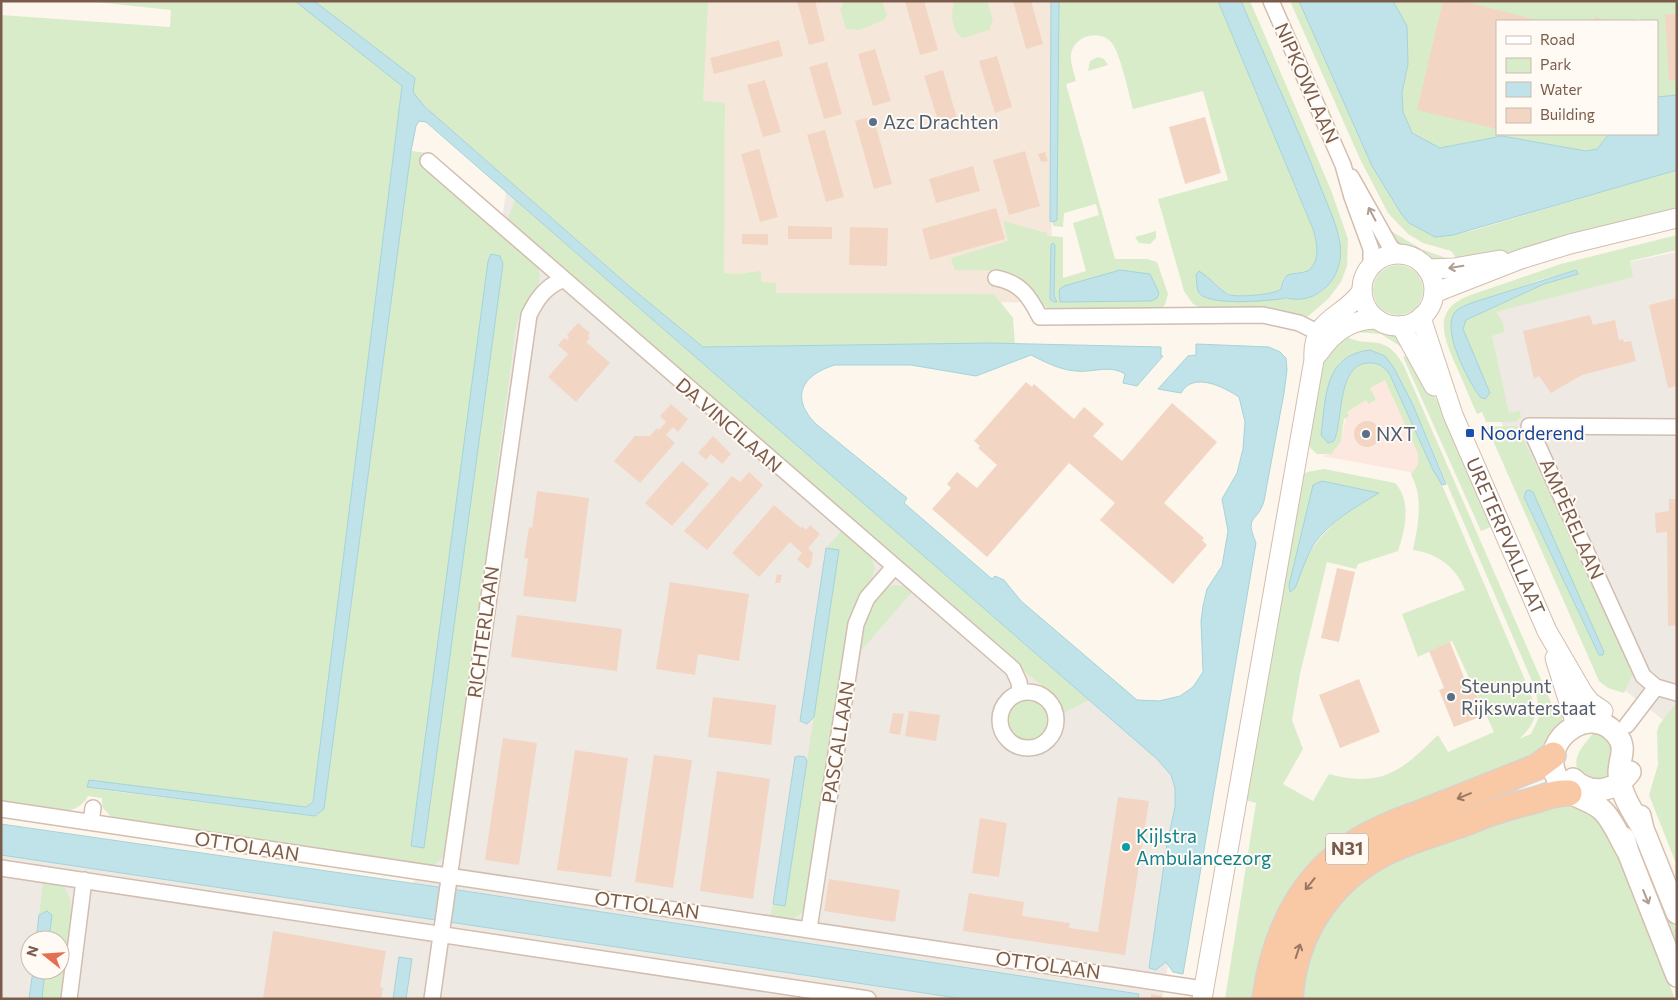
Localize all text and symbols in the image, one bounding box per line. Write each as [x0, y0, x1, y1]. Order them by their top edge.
street label: NIPKOWLAAN [1271, 19, 1344, 147]
legend [1496, 20, 1658, 135]
text: Road [1540, 30, 1575, 48]
text: Park [1540, 55, 1571, 73]
text: Water [1540, 80, 1582, 98]
text: Building [1540, 105, 1595, 123]
place label: Azc Drachten [883, 110, 999, 133]
marker: Azc Drachten [867, 116, 879, 128]
one-way arrow [1367, 207, 1376, 222]
one-way arrow [1449, 263, 1465, 273]
street label: DA VINCILAAN [672, 372, 787, 477]
place label: Noorderend [1480, 421, 1584, 444]
place label: NXT [1376, 422, 1415, 445]
marker: Noorderend [1464, 427, 1476, 439]
marker: NXT [1360, 428, 1372, 440]
street label: URETERPVALLAAT [1462, 454, 1551, 618]
street label: AMPÈRELAAN [1536, 455, 1609, 583]
street label: RICHTERLAAN [462, 565, 503, 699]
place label: Steunpunt Rijkswaterstaat [1461, 674, 1596, 719]
street label: PASCALLAAN [816, 679, 859, 805]
marker: Steunpunt Rijkswaterstaat [1445, 691, 1457, 703]
one-way arrow [1456, 792, 1472, 801]
place label: Kijlstra Ambulancezorg [1136, 824, 1271, 869]
street label: OTTOLAAN [193, 826, 301, 865]
road number: N31 [1326, 834, 1368, 864]
marker: Kijlstra Ambulancezorg [1120, 841, 1132, 853]
one-way arrow [1304, 878, 1315, 891]
street label: OTTOLAAN [593, 886, 701, 923]
one-way arrow [1642, 890, 1651, 905]
north arrow [20, 930, 70, 980]
one-way arrow [1294, 943, 1304, 959]
text: N [22, 944, 42, 959]
street label: OTTOLAAN [994, 946, 1102, 983]

